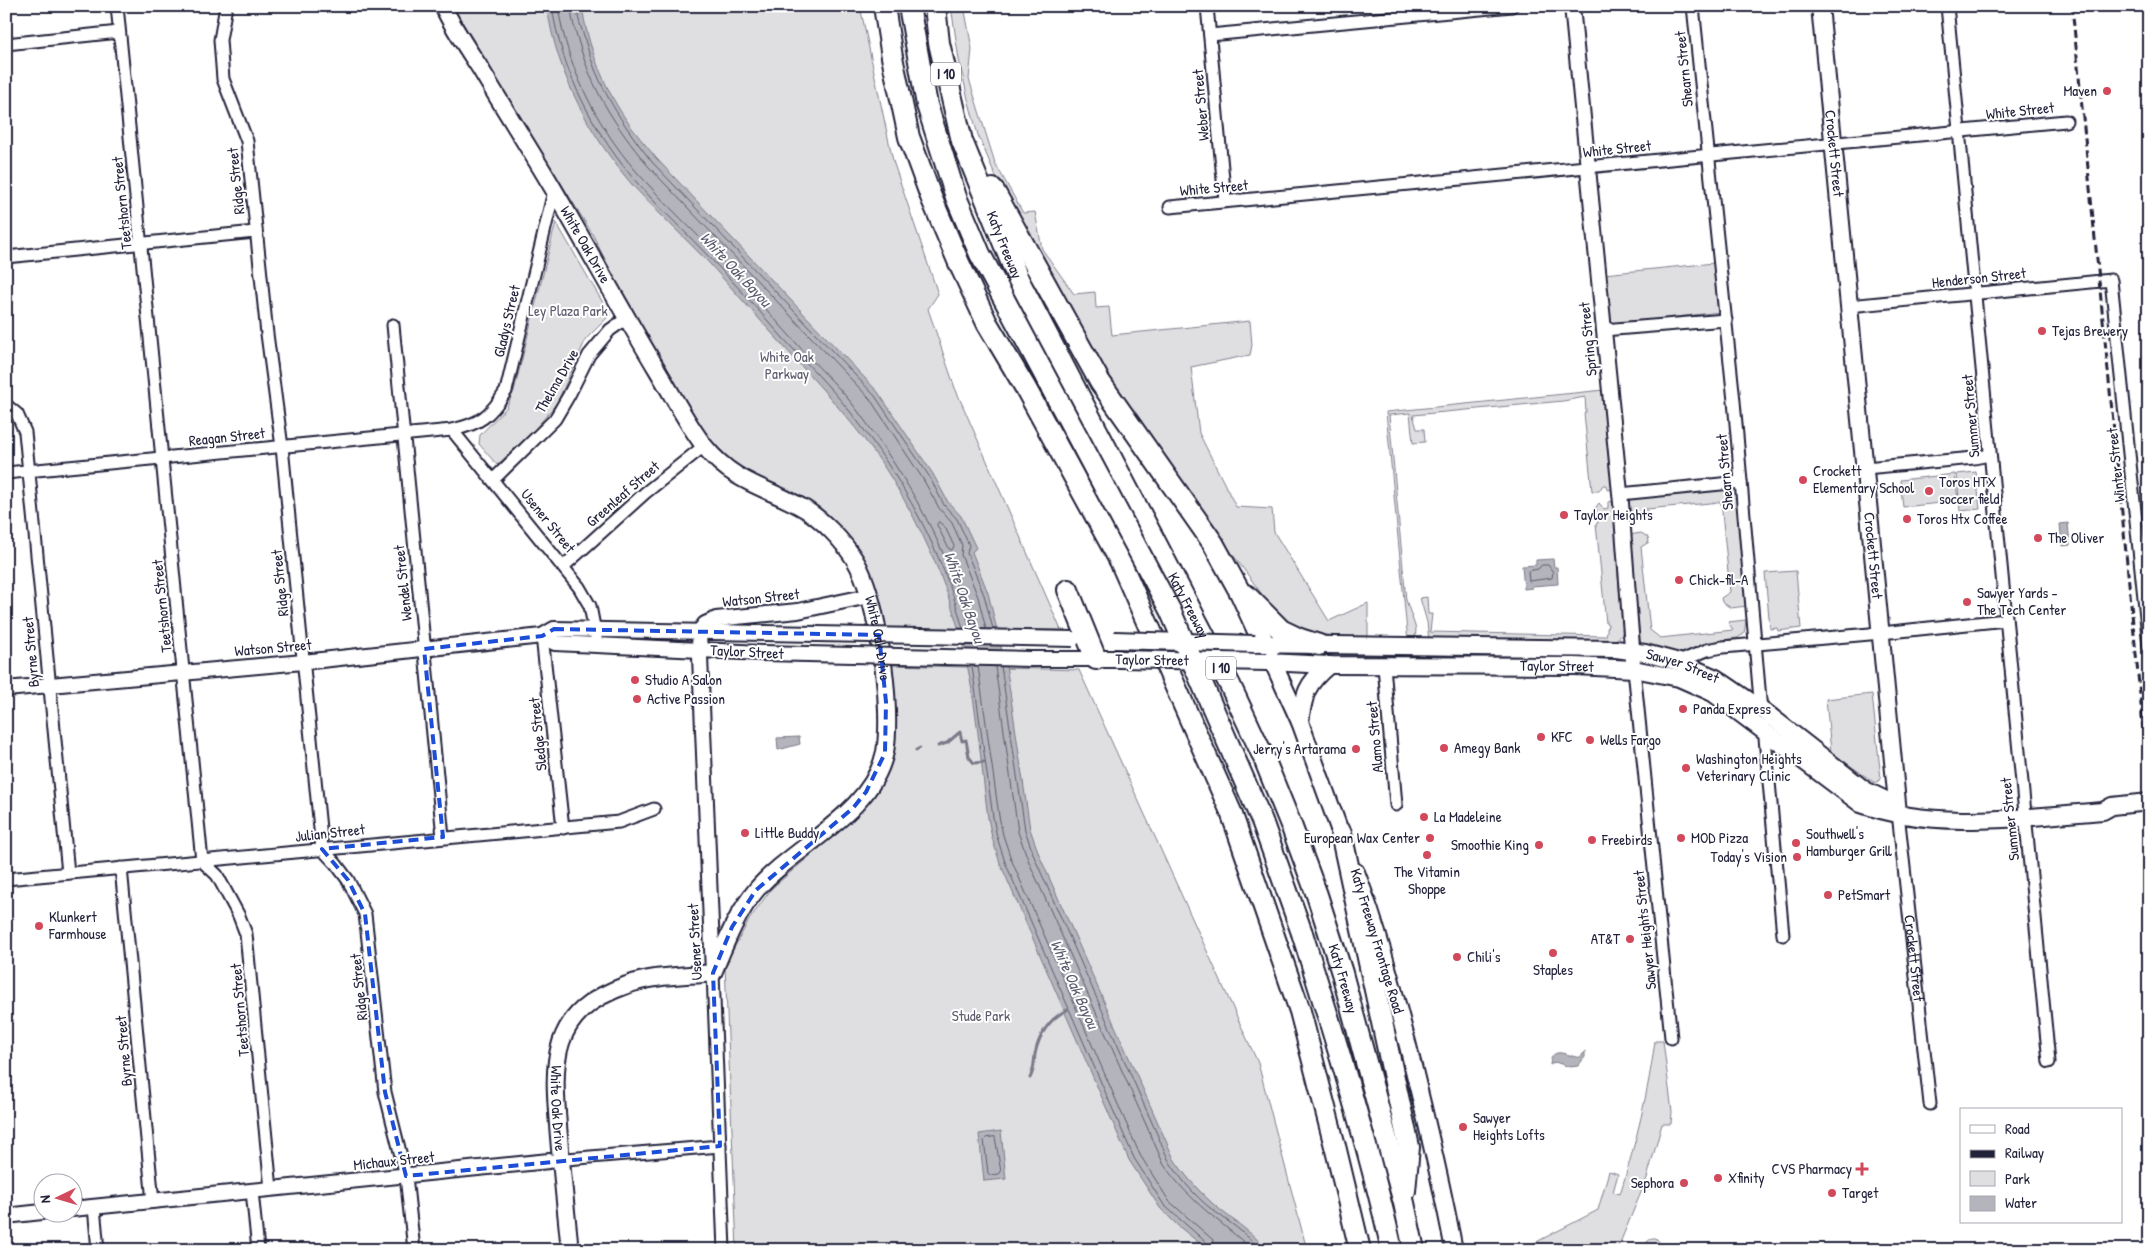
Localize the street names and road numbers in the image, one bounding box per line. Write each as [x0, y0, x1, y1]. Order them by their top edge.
street label: Shearn Street [1669, 29, 1698, 108]
road number: I 10 [931, 62, 961, 86]
street label: Weber Street [1187, 68, 1214, 142]
street label: White Street [1985, 96, 2056, 125]
street label: Crockett Street [1820, 109, 1849, 198]
street label: White Street [1582, 134, 1653, 163]
street label: Ridge Street [221, 146, 249, 215]
street label: Teetshorn Street [106, 155, 137, 250]
street label: White Street [1179, 174, 1250, 201]
street label: White Oak Drive [555, 202, 616, 287]
street label: Katy Freeway [982, 208, 1028, 282]
street label: Henderson Street [1931, 262, 2028, 293]
street label: Gladys Street [488, 282, 525, 359]
street label: Spring Street [1573, 300, 1602, 377]
street label: Thelma Drive [530, 345, 583, 417]
street label: Summer Street [1956, 373, 1985, 459]
street label: Reagan Street [188, 422, 267, 451]
street label: Winter Street [2101, 426, 2130, 503]
street label: Shearn Street [1711, 432, 1738, 511]
street label: Greenleaf Street [581, 455, 665, 531]
street label: Usener Street [516, 484, 581, 558]
street label: Crockett Street [1859, 511, 1888, 600]
street label: Wendel Street [388, 543, 417, 622]
street label: Ridge Street [265, 548, 293, 617]
street label: Teetshorn Street [146, 558, 177, 653]
street label: Katy Freeway [1163, 569, 1215, 642]
street label: Watson Street [721, 583, 801, 612]
street label: White Oak Drive [860, 593, 896, 682]
street label: Byrne Street [17, 615, 44, 688]
street label: Watson Street [234, 634, 313, 661]
street label: Taylor Street [710, 639, 785, 664]
street label: Sawyer Street [1644, 643, 1723, 688]
street label: Taylor Street [1115, 648, 1190, 671]
street label: Taylor Street [1520, 655, 1595, 677]
road number: I 10 [1206, 656, 1236, 680]
street label: Sledge Street [523, 695, 552, 772]
street label: Alamo Street [1361, 700, 1388, 774]
street label: Summer Street [1995, 776, 2024, 862]
street label: Julian Street [294, 818, 367, 847]
street label: Katy Freeway Frontage Road [1345, 866, 1410, 1016]
street label: Sawyer Heights Street [1628, 869, 1661, 991]
street label: Usener Street [682, 902, 707, 981]
street label: Crockett Street [1899, 914, 1930, 1003]
street label: Katy Freeway [1323, 941, 1363, 1016]
street label: Ridge Street [344, 952, 372, 1021]
street label: Teetshorn Street [225, 962, 254, 1057]
street label: Byrne Street [110, 1014, 137, 1087]
street label: White Oak Drive [546, 1065, 571, 1152]
street label: Michaux Street [352, 1146, 436, 1175]

